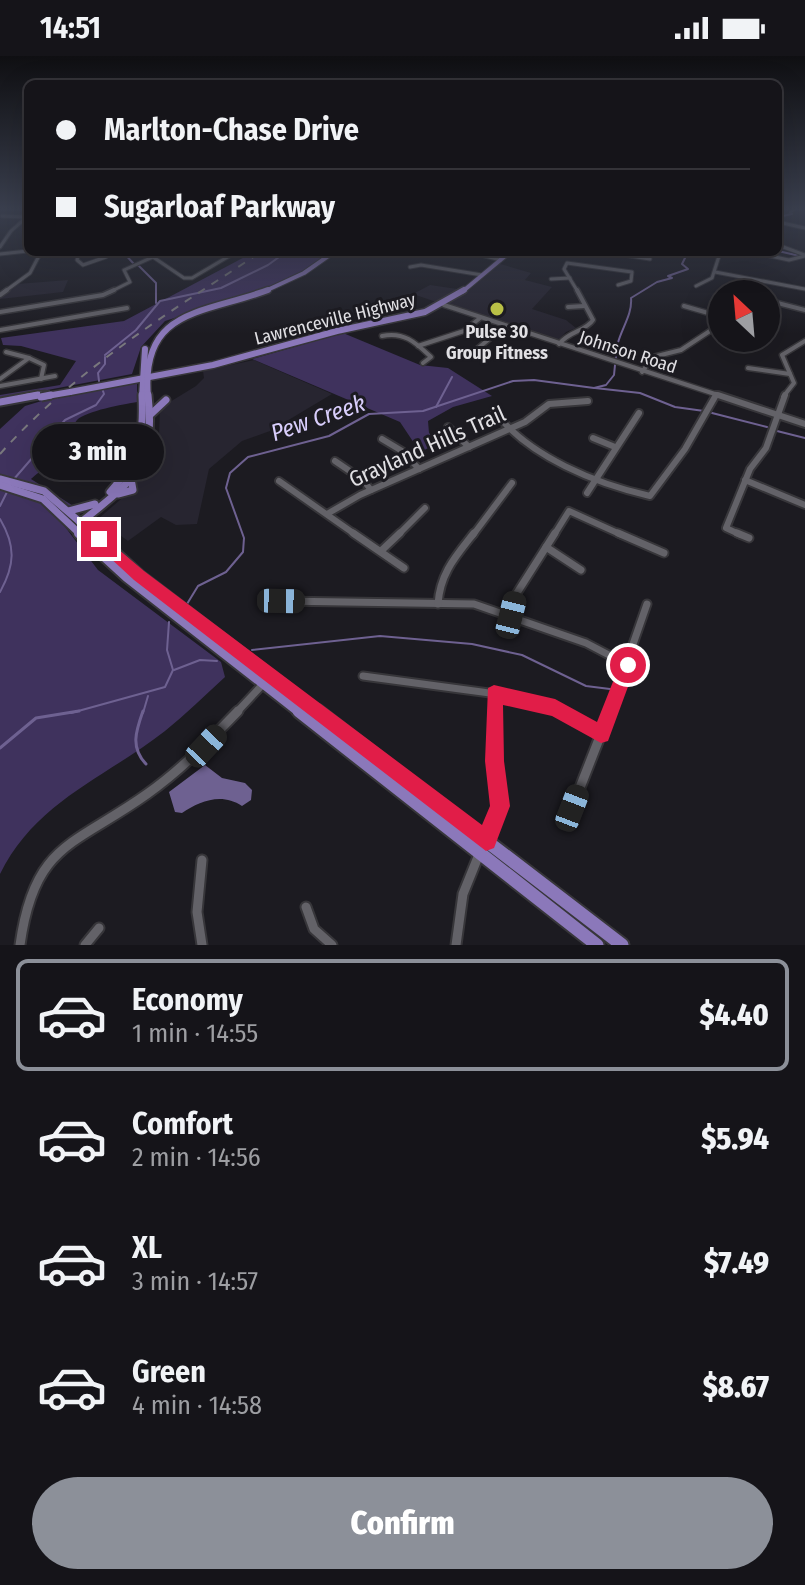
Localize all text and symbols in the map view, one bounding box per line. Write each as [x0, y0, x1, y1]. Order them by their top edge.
text: 14:51 [40, 10, 101, 46]
text: Marlton-Chase Drive [104, 112, 359, 148]
text: Sugarloaf Parkway [104, 189, 335, 225]
north arrow [708, 280, 780, 352]
map controls [708, 280, 780, 352]
street label: Lawrenceville Highway [252, 288, 418, 350]
marker: Pulse 30 Group Fitness [488, 300, 506, 318]
place label: Pulse 30 Group Fitness [446, 321, 548, 364]
street label: Johnson Road [576, 326, 680, 378]
water label: Pew Creek [267, 389, 369, 447]
street label: Grayland Hills Trail [345, 400, 510, 493]
callout: 3 min [33, 423, 165, 479]
text: 3 min [69, 436, 127, 467]
route end [81, 521, 117, 557]
car [257, 589, 305, 613]
car [494, 589, 528, 641]
route start [610, 647, 646, 683]
car [181, 720, 231, 772]
car [552, 781, 592, 835]
icon: car [36, 979, 108, 1051]
text: Economy [132, 982, 243, 1018]
text: $4.40 [699, 997, 769, 1033]
text: 1 min · 14:55 [132, 1018, 258, 1049]
icon: car [36, 1103, 108, 1175]
text: Comfort [132, 1106, 233, 1142]
text: $5.94 [701, 1121, 769, 1157]
text: 2 min · 14:56 [132, 1142, 261, 1173]
icon: car [36, 1227, 108, 1299]
text: XL [132, 1230, 162, 1266]
text: $7.49 [704, 1245, 769, 1281]
text: 3 min · 14:57 [132, 1266, 258, 1297]
icon: car [36, 1351, 108, 1423]
text: Green [132, 1354, 206, 1390]
text: $8.67 [703, 1369, 769, 1405]
text: 4 min · 14:58 [132, 1390, 262, 1421]
button: Confirm [32, 1477, 773, 1569]

